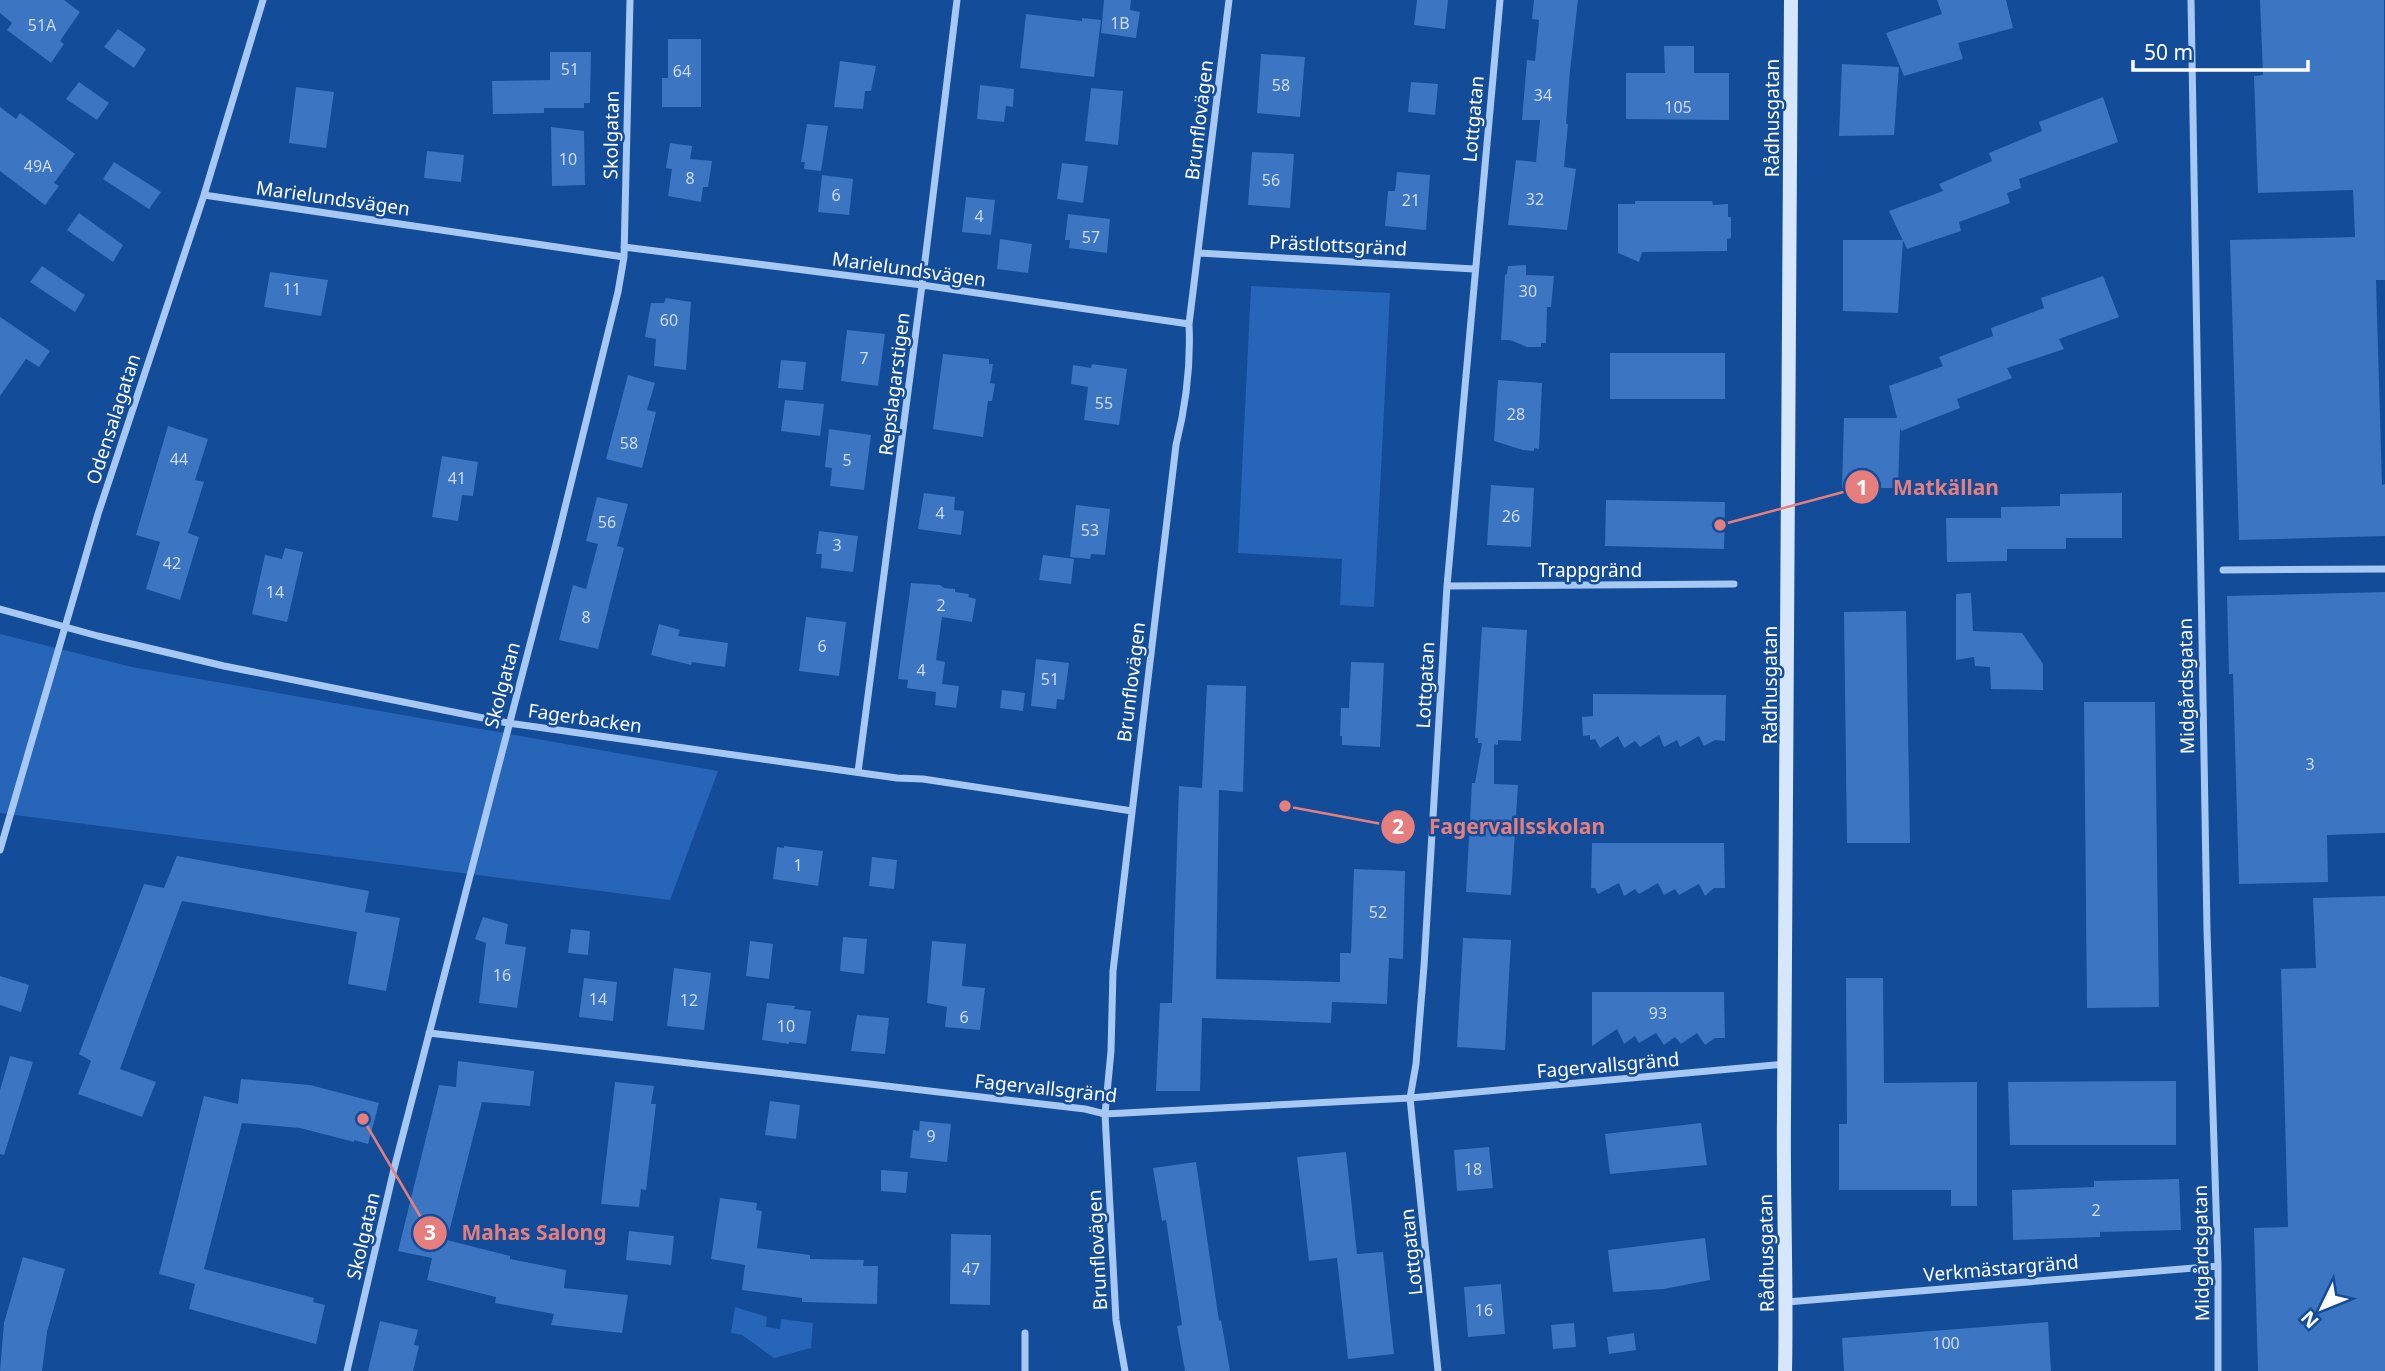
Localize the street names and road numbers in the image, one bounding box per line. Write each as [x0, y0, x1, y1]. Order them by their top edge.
street label: Brunflovägen [1179, 59, 1219, 181]
street label: Rådhusgatan [1759, 59, 1785, 177]
street label: Lottgatan [1456, 75, 1490, 163]
street label: Skolgatan [597, 90, 625, 180]
street label: Marielundsvägen [254, 174, 412, 222]
street label: Prästlottsgränd [1268, 228, 1408, 262]
street label: Marielundsvägen [830, 245, 988, 293]
street label: Repslagarstigen [872, 311, 916, 457]
street label: Odensalagatan [80, 350, 146, 488]
street label: Trappgränd [1538, 557, 1642, 583]
street label: Midgårdsgatan [2172, 618, 2200, 754]
street label: Brunflovägen [1111, 621, 1151, 743]
street label: Rådhusgatan [1757, 626, 1783, 744]
street label: Skolgatan [478, 639, 526, 731]
street label: Lottgatan [1410, 641, 1440, 729]
street label: Fagerbacken [526, 697, 644, 739]
street label: Fagervallsgränd [1536, 1046, 1680, 1084]
street label: Fagervallsgränd [973, 1068, 1119, 1108]
street label: Midgårdsgatan [2187, 1185, 2215, 1321]
street label: Brunflovägen [1081, 1189, 1113, 1311]
street label: Skolgatan [340, 1190, 386, 1282]
street label: Rådhusgatan [1752, 1194, 1780, 1312]
street label: Lottgatan [1394, 1207, 1428, 1297]
street label: Verkmästargränd [1922, 1248, 2080, 1288]

